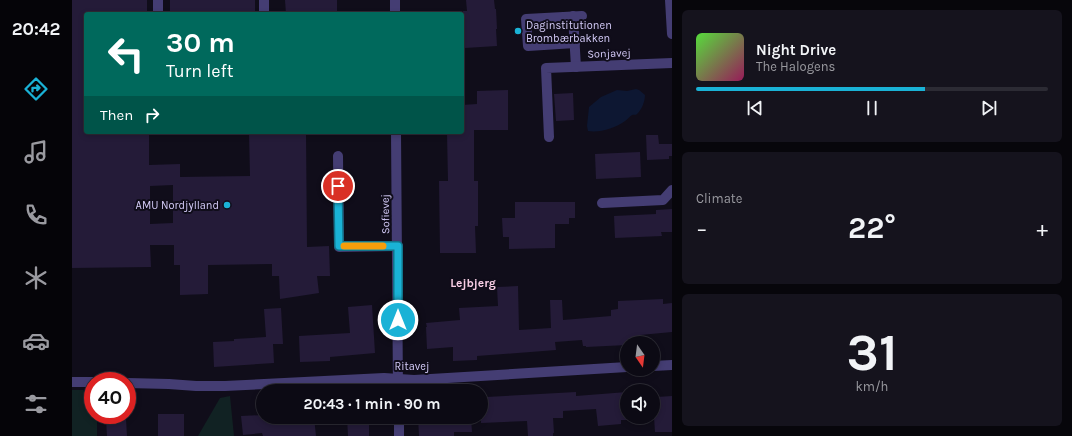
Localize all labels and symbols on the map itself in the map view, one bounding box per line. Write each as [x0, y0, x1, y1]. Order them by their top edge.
place label: Daginstitutionen Brombærbakken [526, 19, 612, 45]
marker: Daginstitutionen Brombærbakken [513, 26, 523, 36]
street label: Sonjavej [587, 46, 631, 61]
pin [321, 169, 355, 203]
street label: Sofievej [379, 194, 392, 234]
place label: AMU Nordjylland [136, 199, 219, 212]
marker: AMU Nordjylland [222, 200, 232, 210]
district label: Lejbjerg [450, 276, 496, 290]
position arrow [377, 299, 419, 341]
north arrow [620, 336, 660, 376]
street label: Ritavej [395, 360, 429, 373]
speed limit sign: 40 [84, 372, 136, 424]

